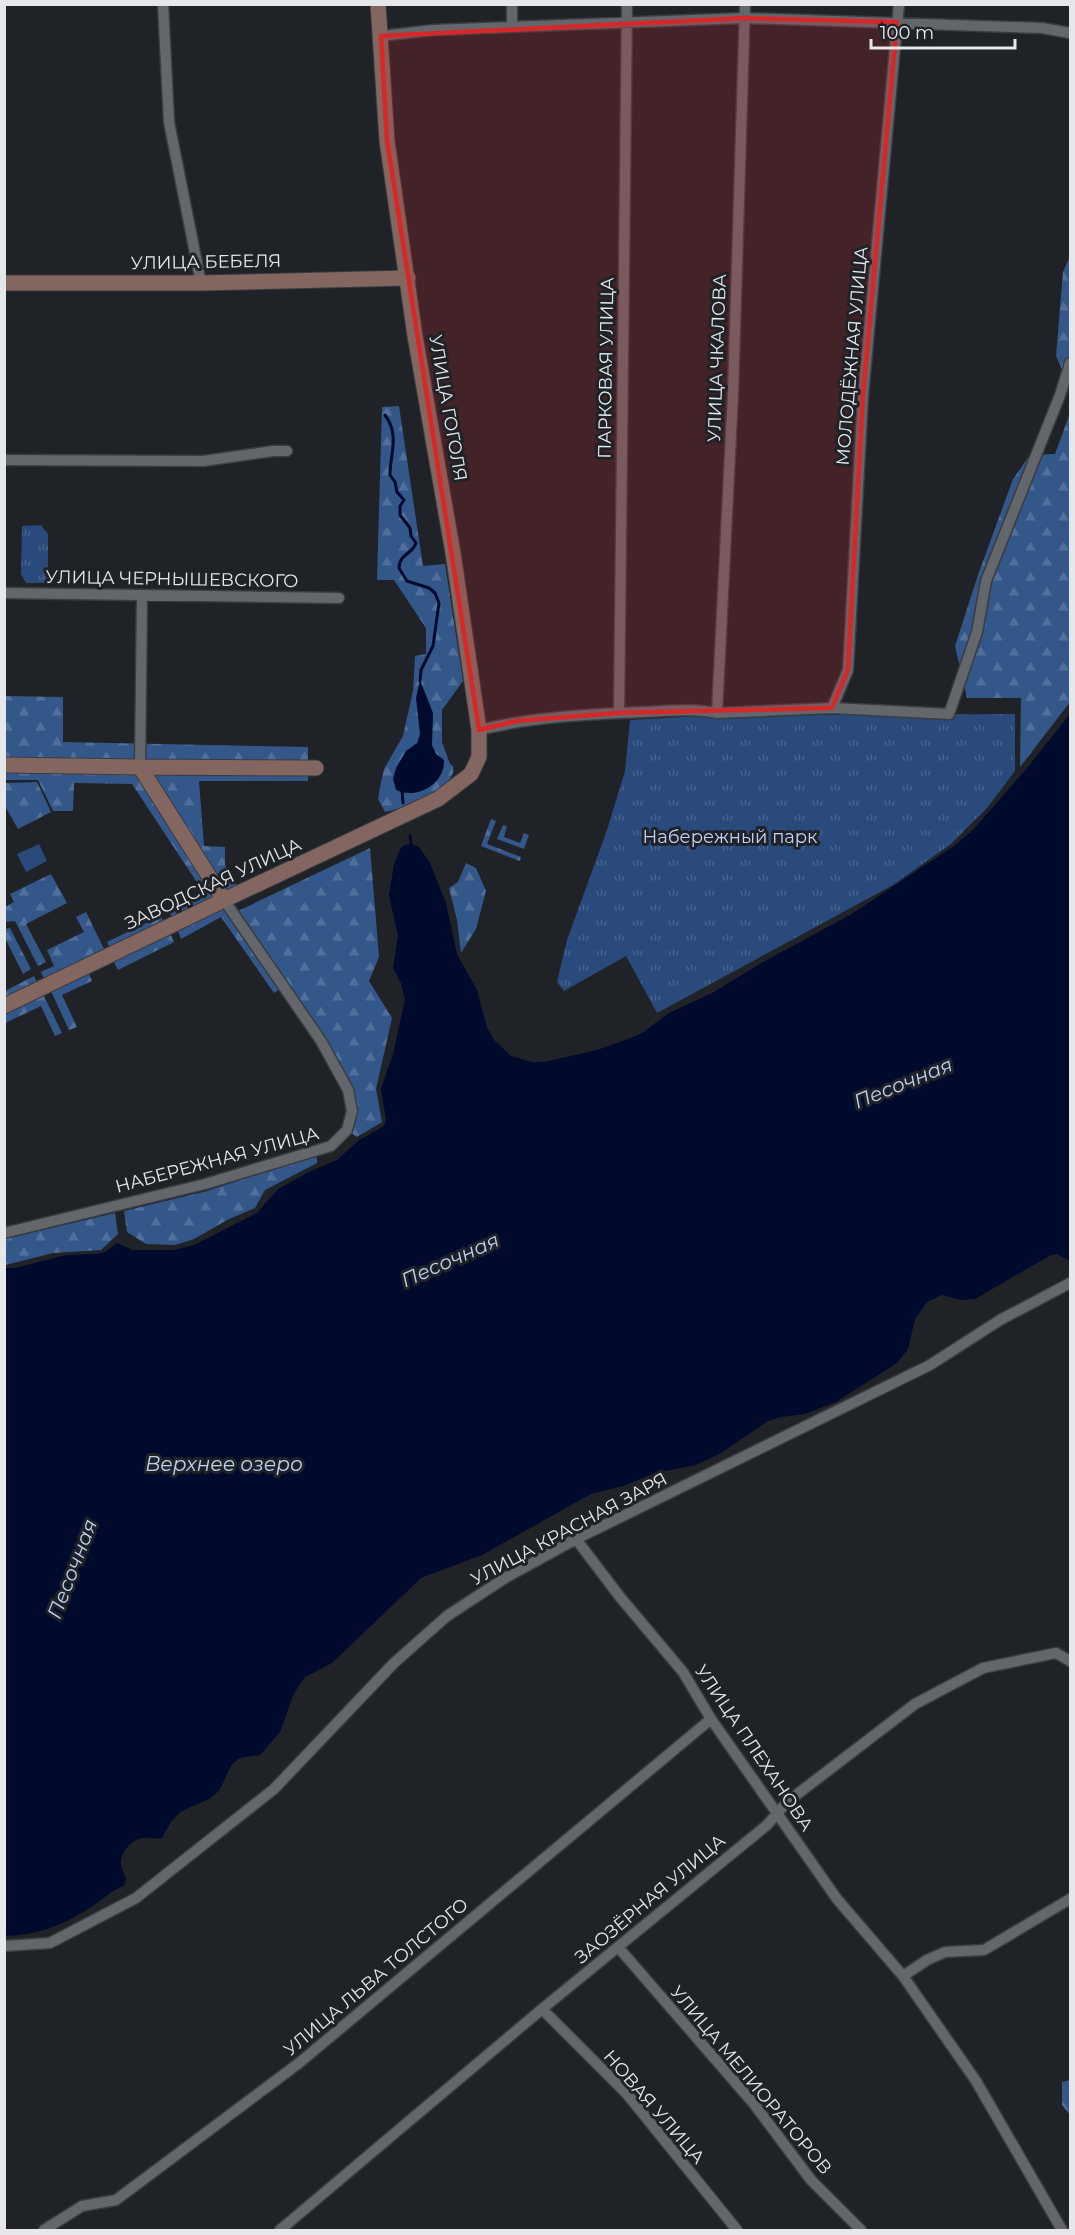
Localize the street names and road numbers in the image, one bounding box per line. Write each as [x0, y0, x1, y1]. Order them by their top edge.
street label: МОЛОДЁЖНАЯ УЛИЦА [831, 245, 873, 466]
street label: УЛИЦА БЕБЕЛЯ [131, 250, 281, 274]
street label: УЛИЦА ЧКАЛОВА [703, 273, 731, 443]
street label: ПАРКОВАЯ УЛИЦА [593, 276, 619, 459]
street label: УЛИЦА ГОГОЛЯ [424, 333, 472, 483]
street label: УЛИЦА ЧЕРНЫШЕВСКОГО [45, 566, 299, 592]
street label: ЗАВОДСКАЯ УЛИЦА [121, 833, 305, 935]
street label: НАБЕРЕЖНАЯ УЛИЦА [113, 1122, 322, 1198]
street label: УЛИЦА КРАСНАЯ ЗАРЯ [467, 1468, 671, 1590]
street label: УЛИЦА ПЛЕХАНОВА [690, 1661, 818, 1836]
street label: ЗАОЗЁРНАЯ УЛИЦА [570, 1829, 730, 1968]
street label: УЛИЦА ЛЬВА ТОЛСТОГО [279, 1893, 473, 2061]
street label: УЛИЦА МЕЛИОРАТОРОВ [666, 1981, 836, 2179]
street label: НОВАЯ УЛИЦА [599, 2046, 710, 2169]

